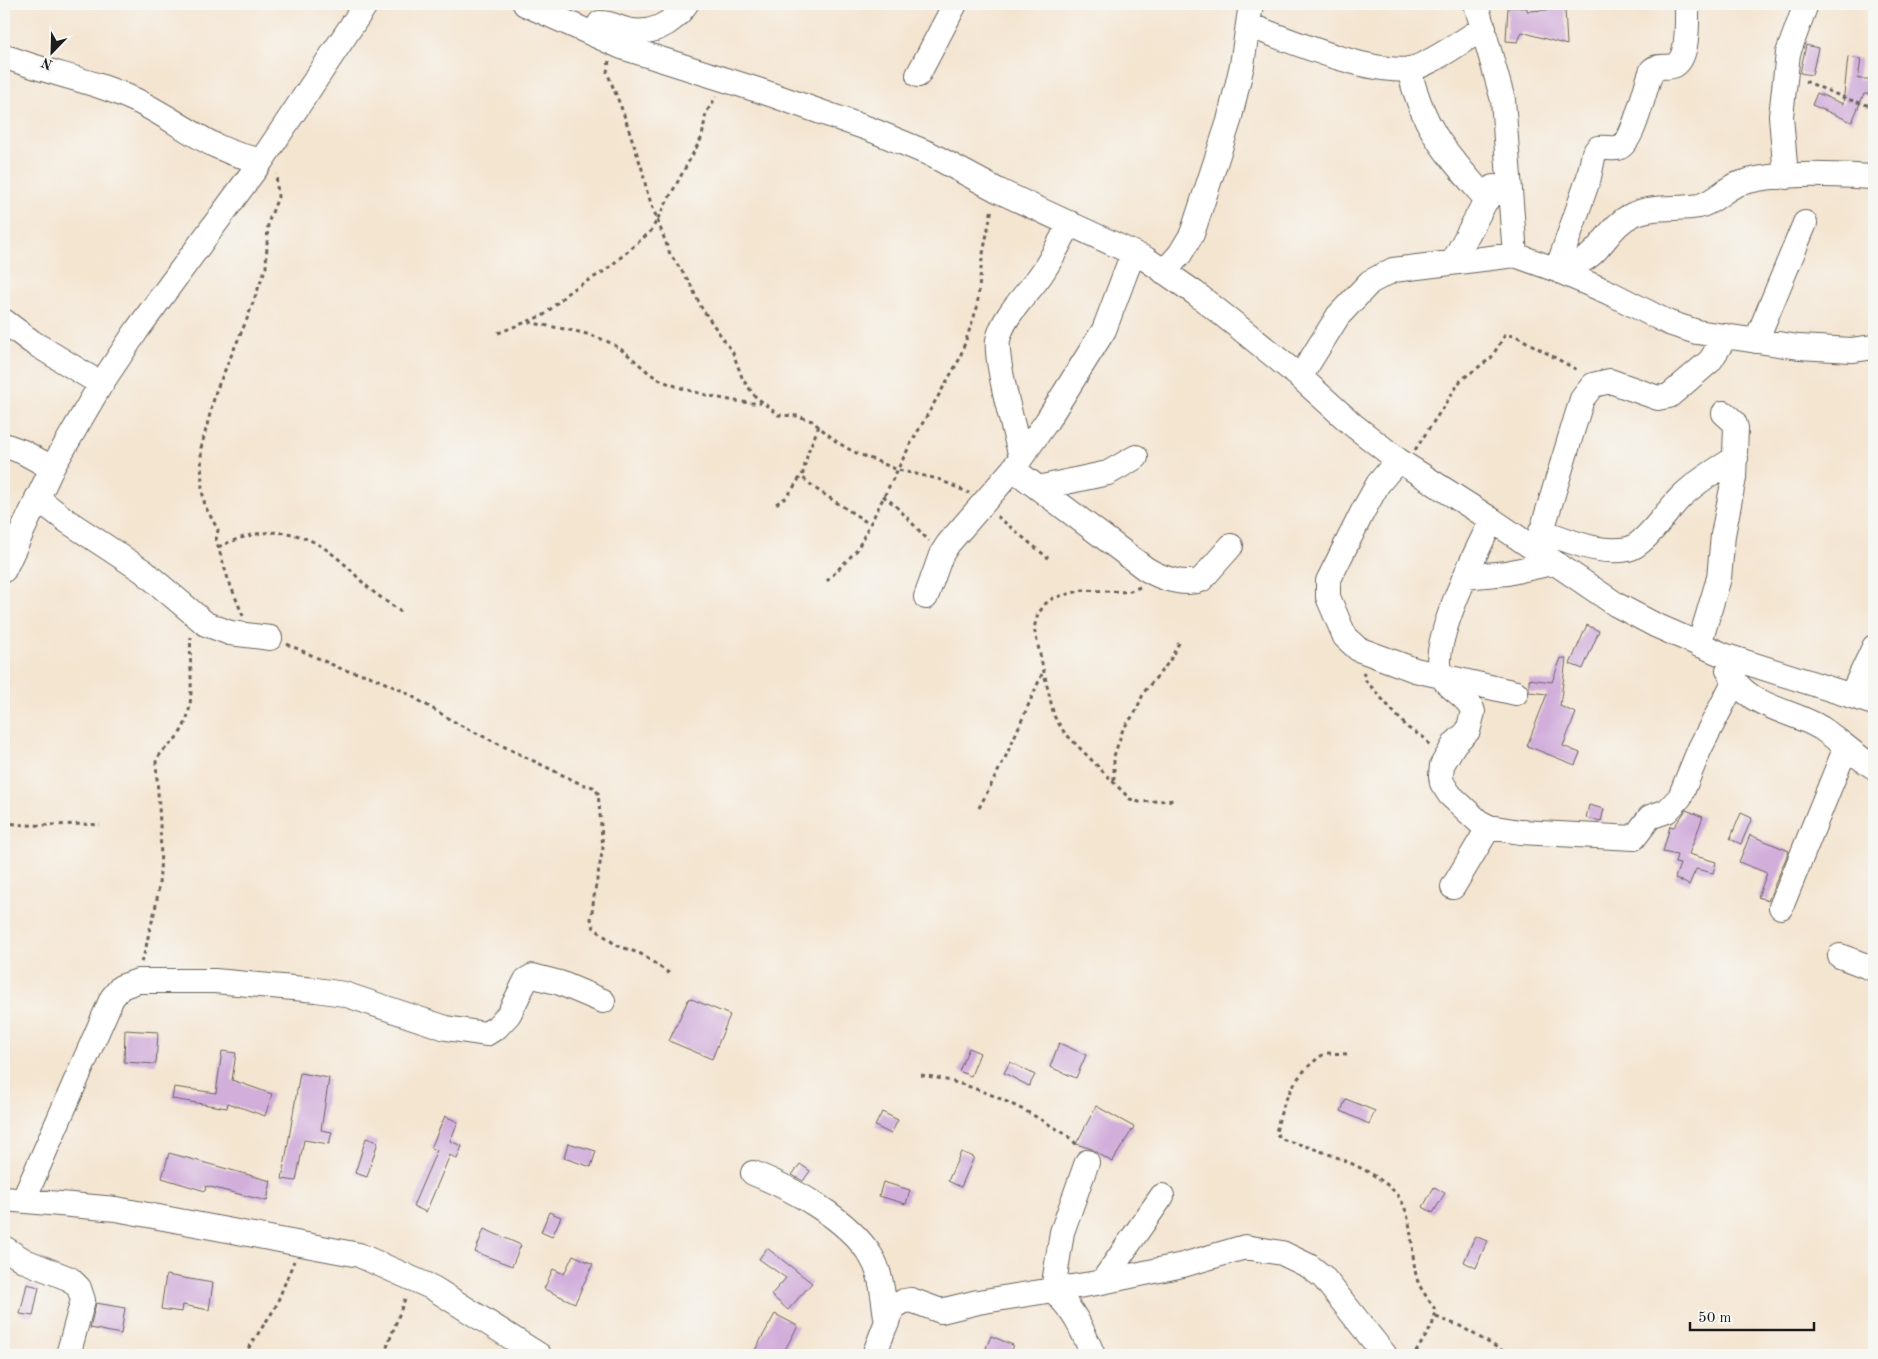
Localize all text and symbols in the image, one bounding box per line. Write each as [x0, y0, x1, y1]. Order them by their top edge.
north arrow [28, 28, 78, 78]
text: N [39, 54, 55, 72]
scale bar [1690, 1299, 1814, 1331]
text: 50 m [1698, 1311, 1732, 1326]

